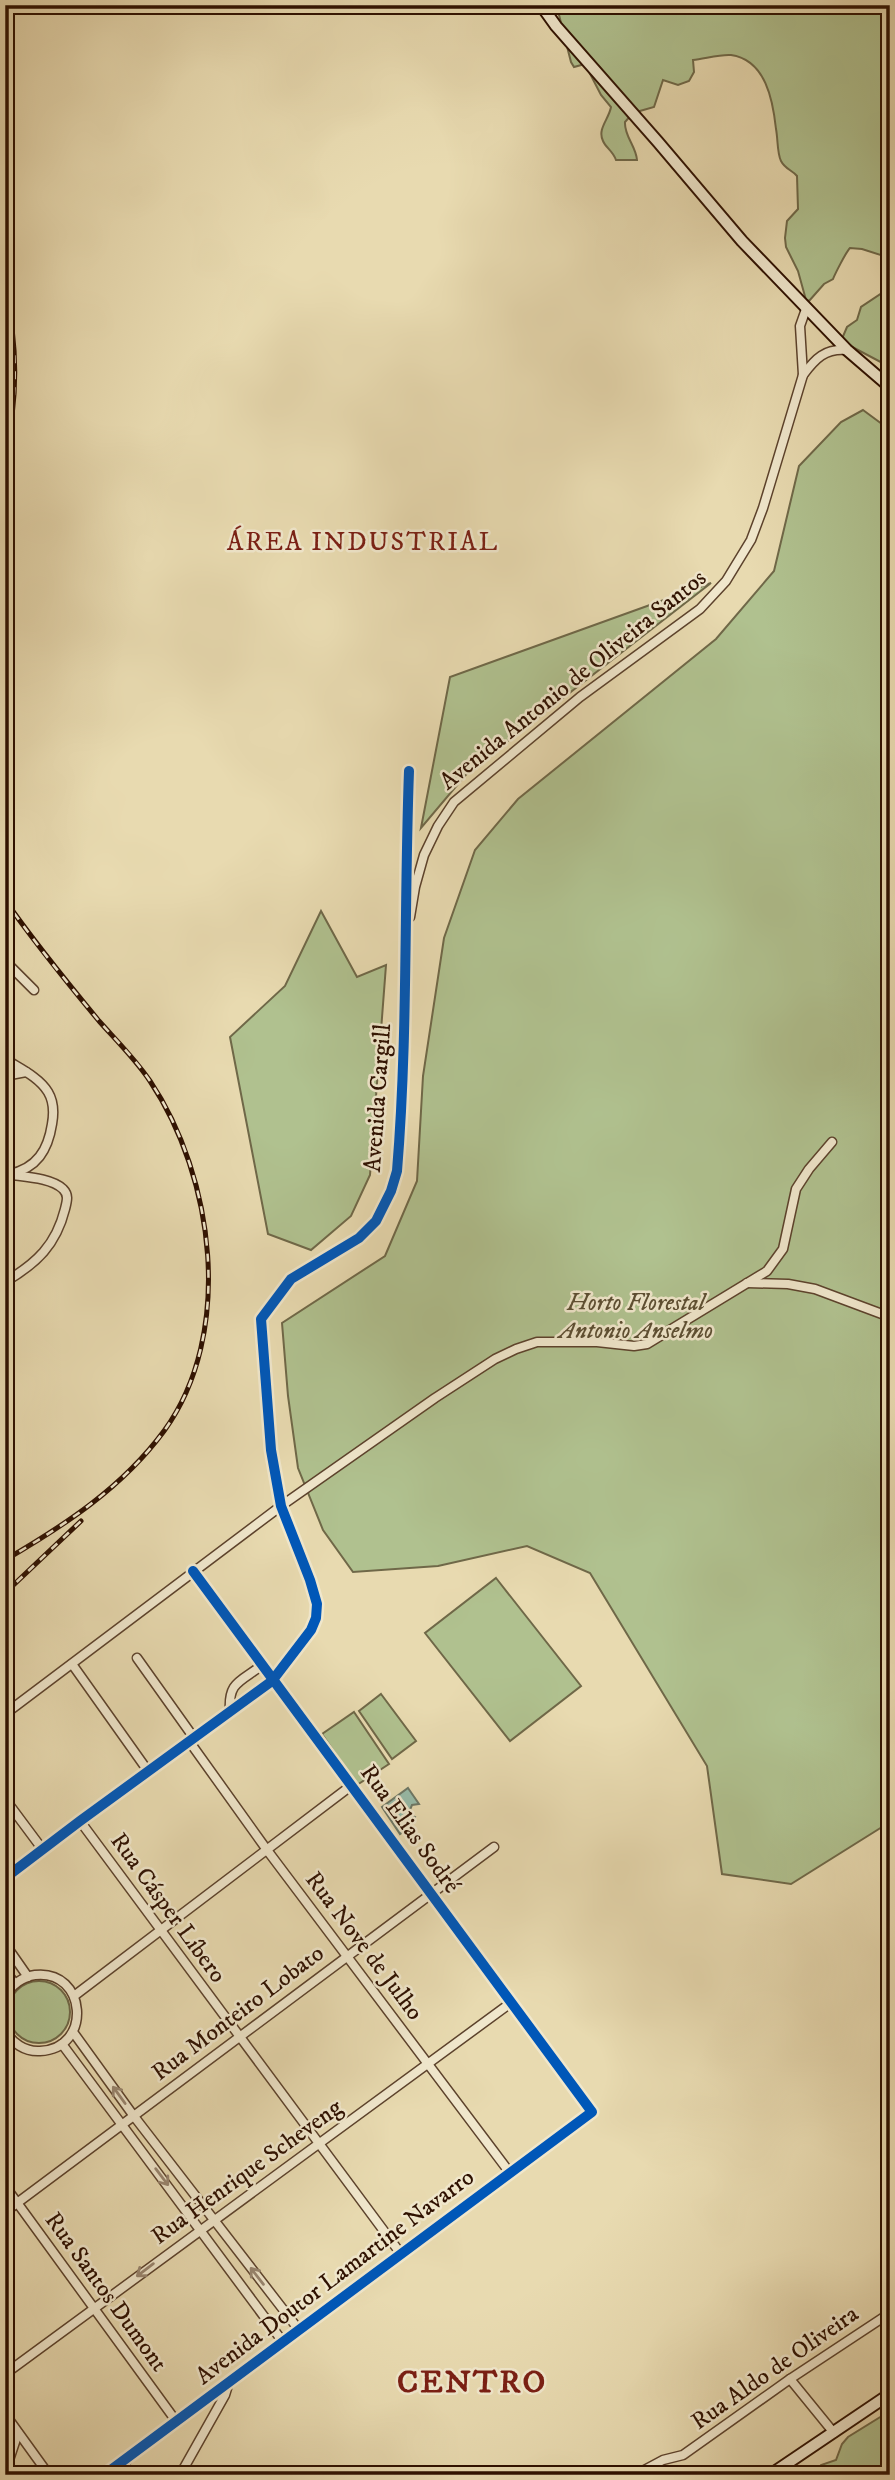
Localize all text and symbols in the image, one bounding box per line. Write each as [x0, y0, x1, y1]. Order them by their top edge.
district label: ÁREA INDUSTRIAL [227, 525, 499, 559]
street label: Avenida Antonio de Oliveira Santos [434, 563, 712, 797]
street label: Avenida Cargill [358, 1022, 398, 1173]
park label: Horto Florestal Antonio Anselmo [556, 1288, 713, 1346]
street label: Rua Elias Sodré [353, 1759, 467, 1899]
street label: Rua Cásper Líbero [103, 1827, 233, 1989]
street label: Rua Nove de Julho [298, 1866, 430, 2026]
street label: Rua Monteiro Lobato [146, 1938, 330, 2088]
one-way arrow [112, 2086, 126, 2105]
street label: Rua Henrique Scheveng [146, 2092, 349, 2251]
street label: Avenida Doutor Lamartine Navarro [190, 2162, 480, 2392]
one-way arrow [154, 2168, 169, 2186]
street label: Rua Santos Dumont [38, 2206, 174, 2378]
one-way arrow [136, 2262, 155, 2277]
one-way arrow [249, 2267, 264, 2286]
street label: Rua Aldo de Oliveira [686, 2299, 865, 2437]
district label: CENTRO [397, 2363, 547, 2403]

